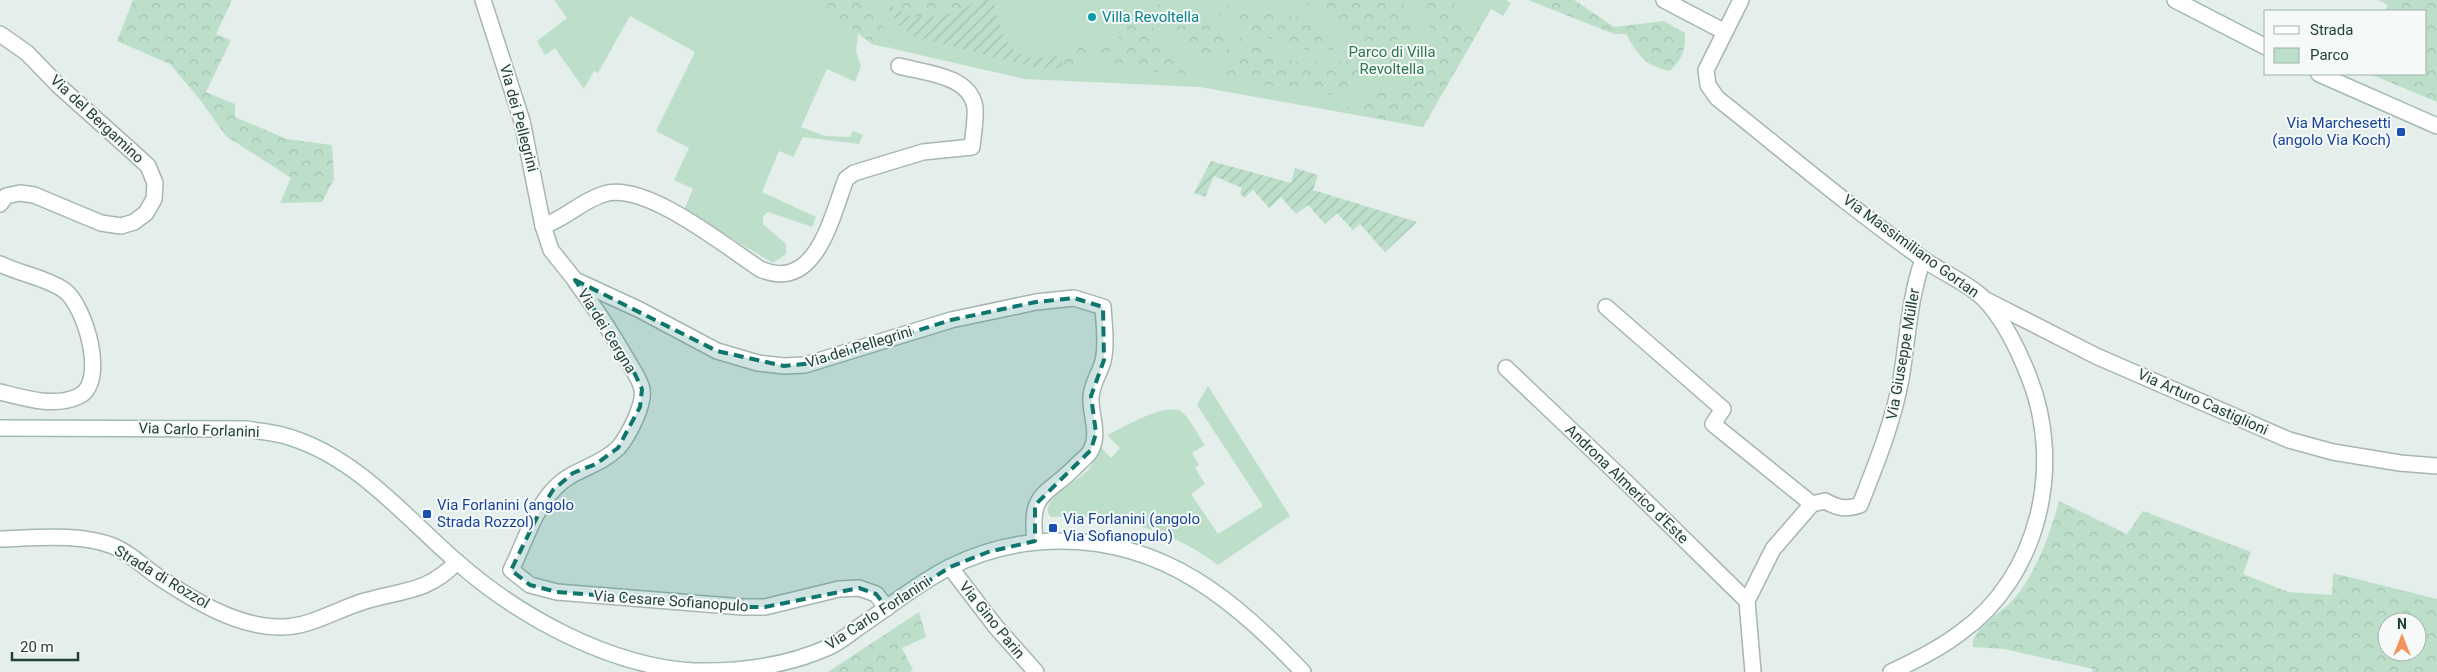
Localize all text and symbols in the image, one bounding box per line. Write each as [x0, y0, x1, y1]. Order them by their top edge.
place label: Villa Revoltella [1102, 8, 1199, 26]
legend [2264, 10, 2427, 75]
marker: Villa Revoltella [1086, 11, 1098, 23]
text: Strada [2310, 21, 2353, 39]
park label: Parco di Villa Revoltella [1348, 43, 1436, 78]
text: Parco [2310, 46, 2349, 64]
street label: Via dei Pellegrini [496, 62, 542, 174]
street label: Via del Bergamino [46, 71, 148, 167]
place label: Via Marchesetti (angolo Via Koch) [2272, 114, 2391, 149]
marker: Via Marchesetti (angolo Via Koch) [2395, 126, 2407, 138]
street label: Via Massimiliano Gortan [1839, 191, 1983, 301]
street label: Via dei Cergna [574, 285, 640, 377]
street label: Via Giuseppe Müller [1883, 287, 1923, 421]
street label: Via dei Pellegrini [804, 322, 914, 372]
street label: Via Arturo Castiglioni [2135, 365, 2271, 439]
street label: Via Carlo Forlanini [138, 419, 260, 441]
street label: Androna Almerico d'Este [1562, 421, 1692, 547]
place label: Via Forlanini (angolo Strada Rozzol) [437, 496, 574, 531]
marker: Via Forlanini (angolo Strada Rozzol) [421, 508, 433, 520]
place label: Via Forlanini (angolo Via Sofianopulo) [1063, 510, 1200, 545]
marker: Via Forlanini (angolo Via Sofianopulo) [1047, 522, 1059, 534]
street label: Strada di Rozzol [111, 542, 213, 612]
street label: Via Carlo Forlanini [822, 572, 934, 654]
street label: Via Gino Parin [955, 578, 1029, 662]
street label: Via Cesare Sofianopulo [593, 587, 749, 615]
north arrow [2377, 612, 2427, 662]
text: N [2397, 616, 2407, 632]
scale bar [12, 630, 79, 662]
text: 20 m [20, 638, 54, 656]

